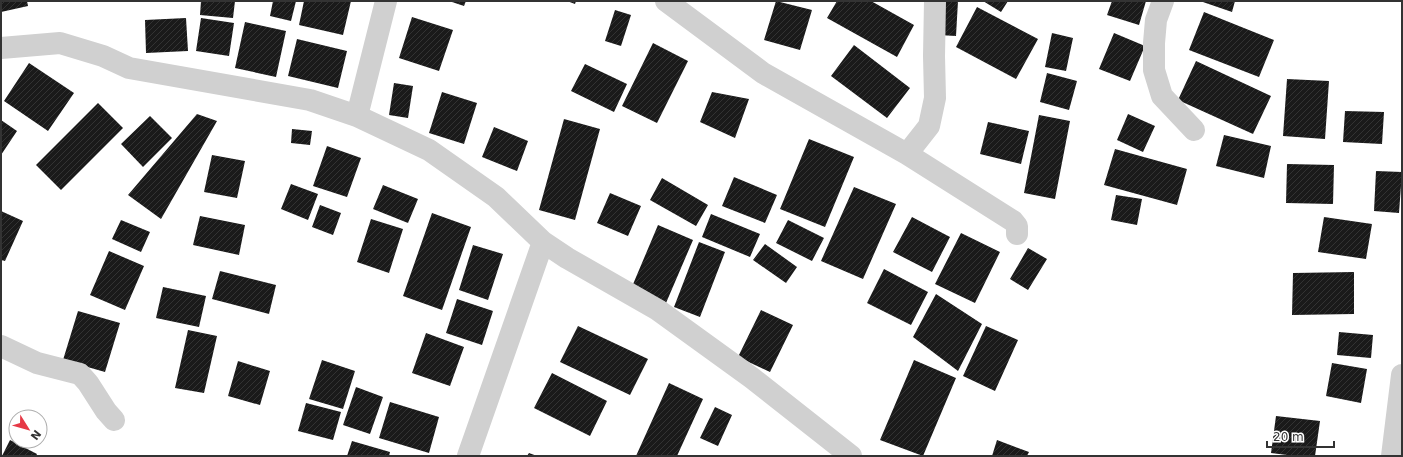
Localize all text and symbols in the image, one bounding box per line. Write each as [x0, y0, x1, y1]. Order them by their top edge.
north arrow [8, 409, 48, 449]
scale bar [1267, 423, 1334, 449]
text: N [28, 427, 44, 442]
text: 20 m [1273, 430, 1304, 444]

